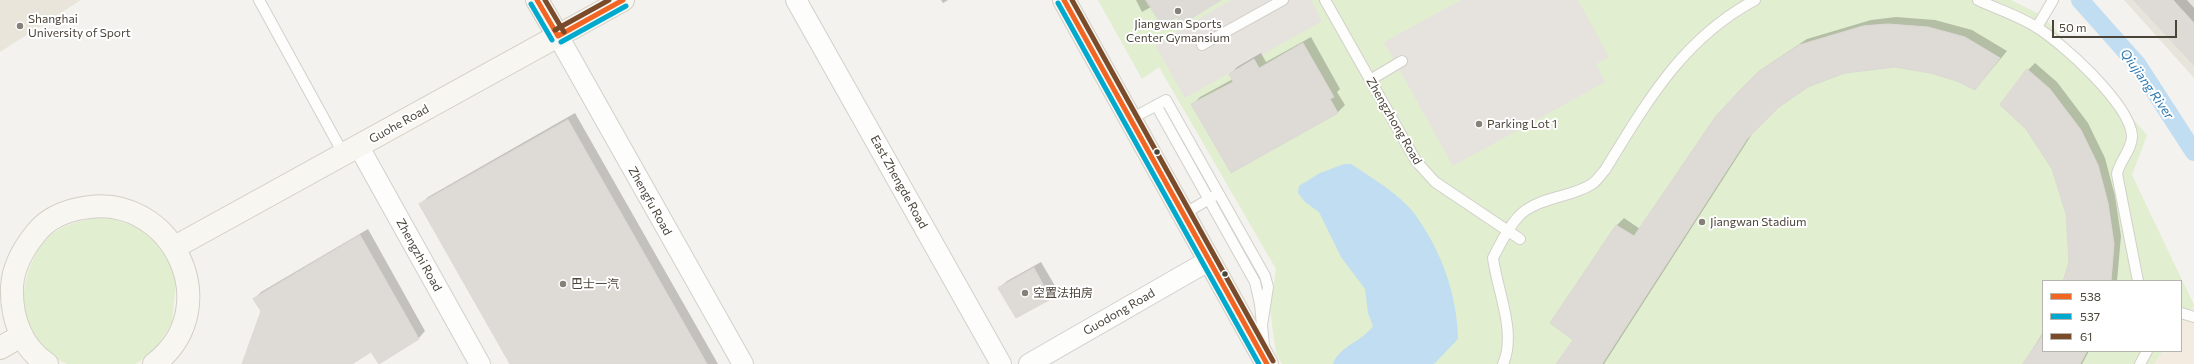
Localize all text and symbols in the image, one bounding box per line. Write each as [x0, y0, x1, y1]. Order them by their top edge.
marker: Jiangwan Sports Center Gymansium [1173, 6, 1183, 16]
place label: Shanghai University of Sport [28, 12, 131, 40]
scale bar [2054, 12, 2179, 38]
place label: Jiangwan Sports Center Gymansium [1126, 17, 1230, 45]
text: 50 m [2059, 20, 2087, 34]
marker: Shanghai University of Sport [15, 21, 25, 31]
water label: Qiujiang River [2117, 46, 2177, 122]
street label: Zhengzhong Road [1363, 75, 1425, 167]
street label: Guohe Road [367, 102, 431, 146]
place label: Parking Lot 1 [1487, 117, 1557, 131]
marker: Parking Lot 1 [1474, 119, 1484, 129]
street label: East Zhengde Road [867, 133, 931, 231]
unlabelled marker [1152, 147, 1162, 157]
street label: Zhengfu Road [625, 164, 675, 238]
place label: Jiangwan Stadium [1710, 215, 1806, 229]
street label: Zhengzhi Road [393, 216, 445, 294]
marker: Jiangwan Stadium [1697, 217, 1707, 227]
unlabelled marker [1220, 269, 1230, 279]
place label: 巴士一汽 [571, 277, 619, 291]
marker: 巴士一汽 [558, 279, 568, 289]
legend [2042, 280, 2182, 352]
place label: 空置法拍房 [1033, 286, 1093, 300]
street label: Guodong Road [1081, 286, 1157, 338]
marker: 空置法拍房 [1020, 288, 1030, 298]
text: 538 [2080, 289, 2101, 303]
text: 537 [2080, 309, 2100, 323]
text: 61 [2080, 329, 2092, 343]

